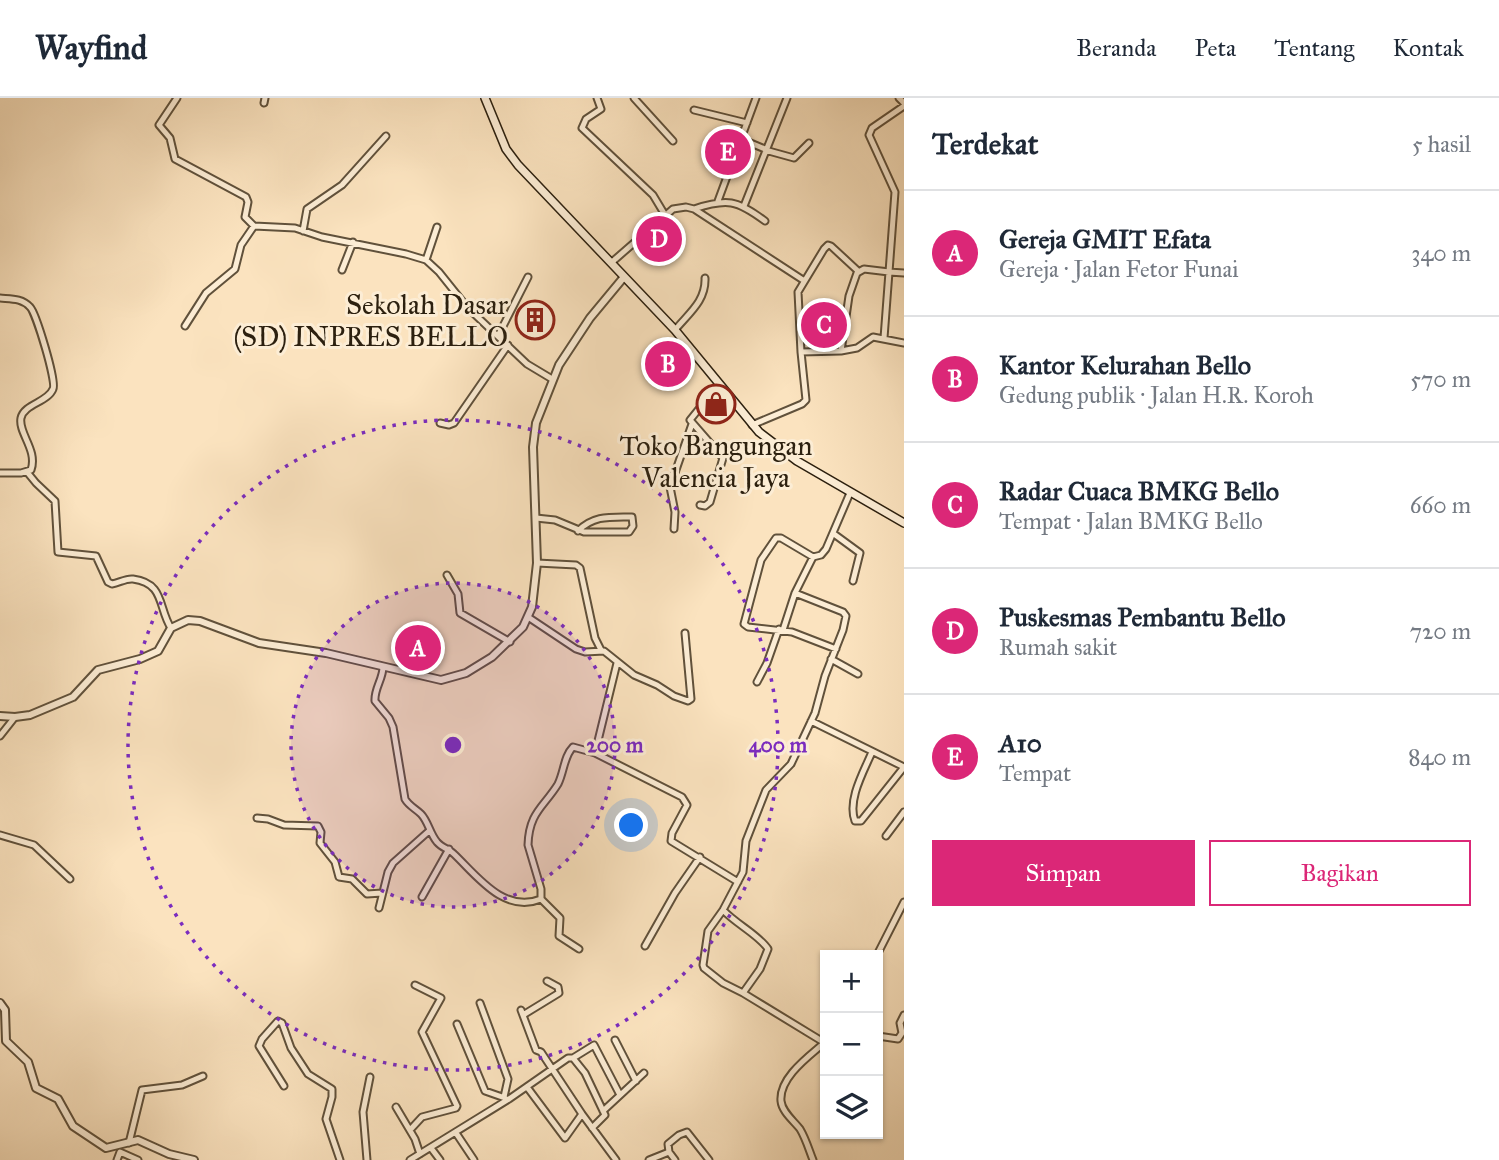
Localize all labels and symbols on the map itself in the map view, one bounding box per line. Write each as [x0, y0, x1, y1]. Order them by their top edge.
pin: E [705, 126, 751, 178]
pin: D [636, 213, 682, 265]
place label: Sekolah Dasar (SD) INPRES BELLO [233, 287, 508, 354]
building icon: Sekolah Dasar (SD) INPRES BELLO [514, 299, 556, 341]
pin: C [801, 299, 847, 351]
pin: B [645, 338, 691, 390]
shop icon: Toko Bangungan Valencia Jaya [695, 383, 737, 425]
place label: Toko Bangungan Valencia Jaya [619, 428, 813, 495]
pin: A [395, 622, 441, 674]
text: 200 m [587, 732, 644, 758]
text: 400 m [749, 732, 808, 758]
centre of rings [441, 733, 465, 757]
your location [614, 808, 648, 842]

